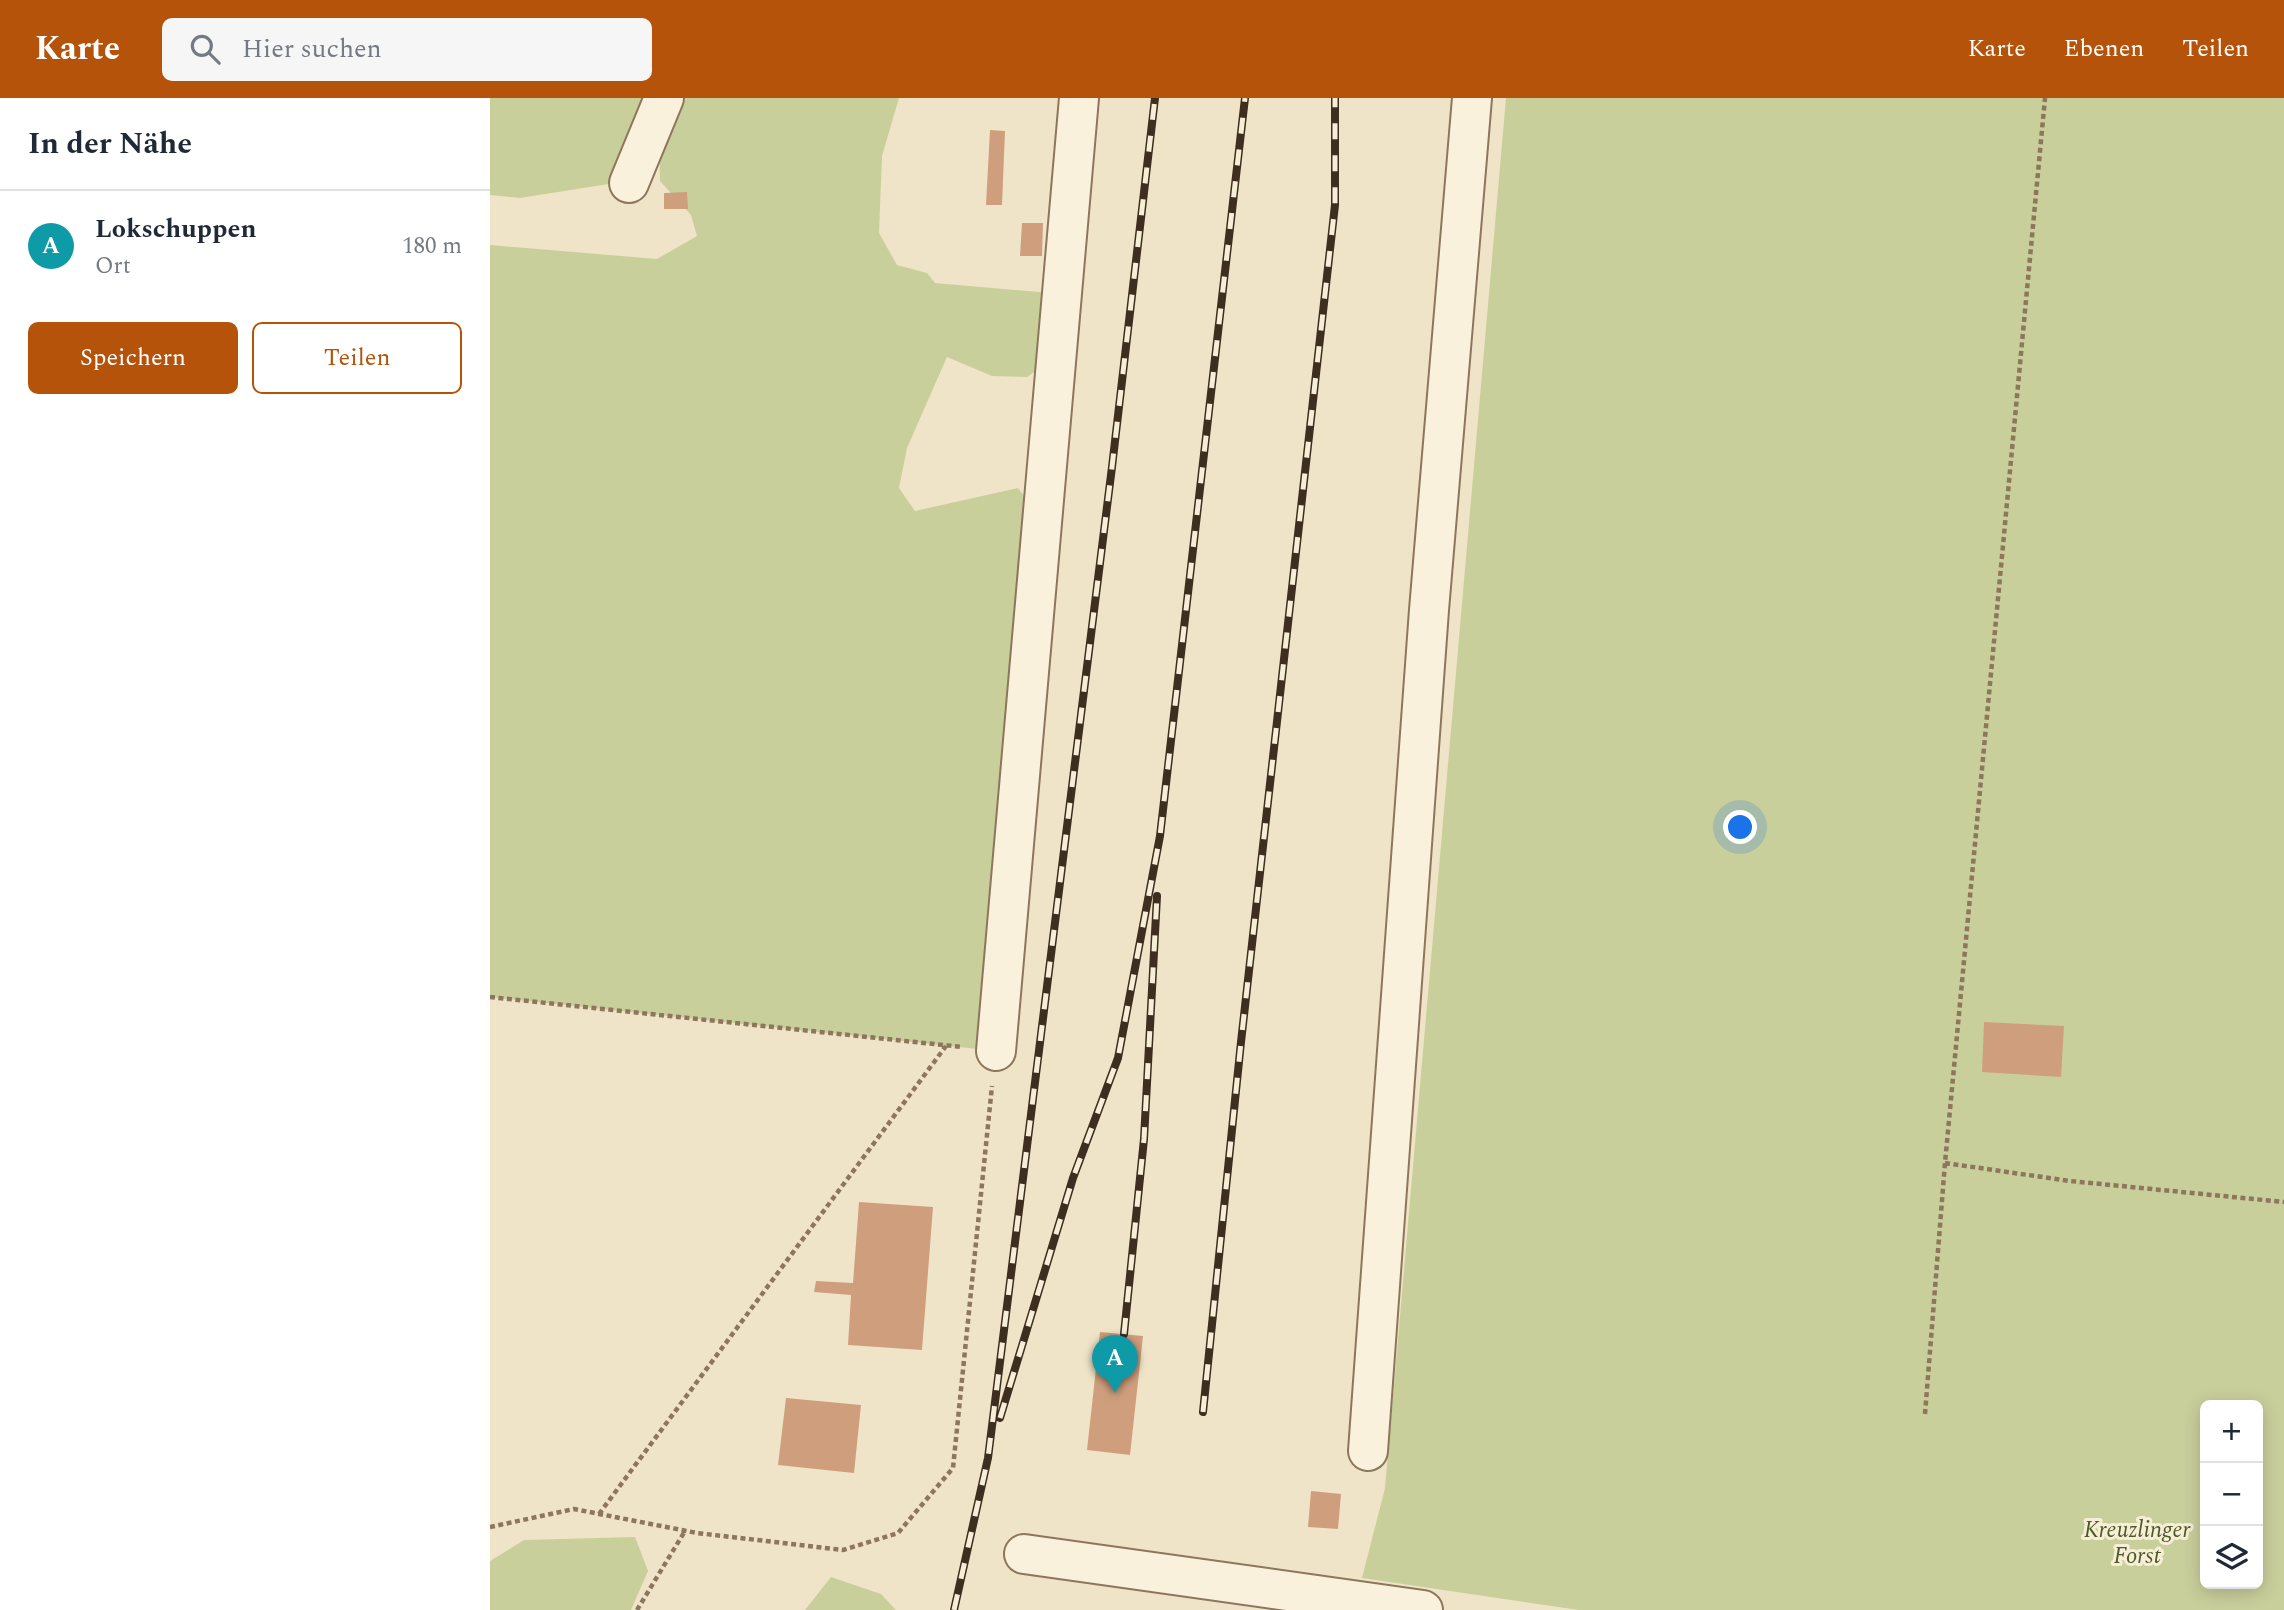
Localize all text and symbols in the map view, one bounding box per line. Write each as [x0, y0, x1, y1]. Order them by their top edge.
search box [162, 18, 652, 81]
text: Karte [35, 24, 120, 74]
text: Hier suchen [242, 29, 382, 69]
icon: search [186, 30, 224, 68]
text: Karte [1968, 31, 2026, 67]
text: Ebenen [2064, 31, 2144, 67]
text: Teilen [2182, 31, 2249, 67]
text: In der Nähe [28, 121, 192, 167]
text: Lokschuppen [95, 209, 257, 249]
text: A [42, 229, 60, 264]
text: 180 m [402, 229, 462, 264]
text: Ort [95, 249, 131, 284]
button: Speichern [28, 322, 238, 394]
button: Teilen [252, 322, 462, 394]
your location [1723, 810, 1757, 844]
pin: A [1092, 1335, 1138, 1393]
map controls [2200, 1400, 2263, 1589]
button: + [2200, 1400, 2263, 1463]
button: − [2200, 1463, 2263, 1526]
park label: Kreuzlinger Forst [2084, 1513, 2191, 1574]
button: layers [2200, 1526, 2263, 1589]

